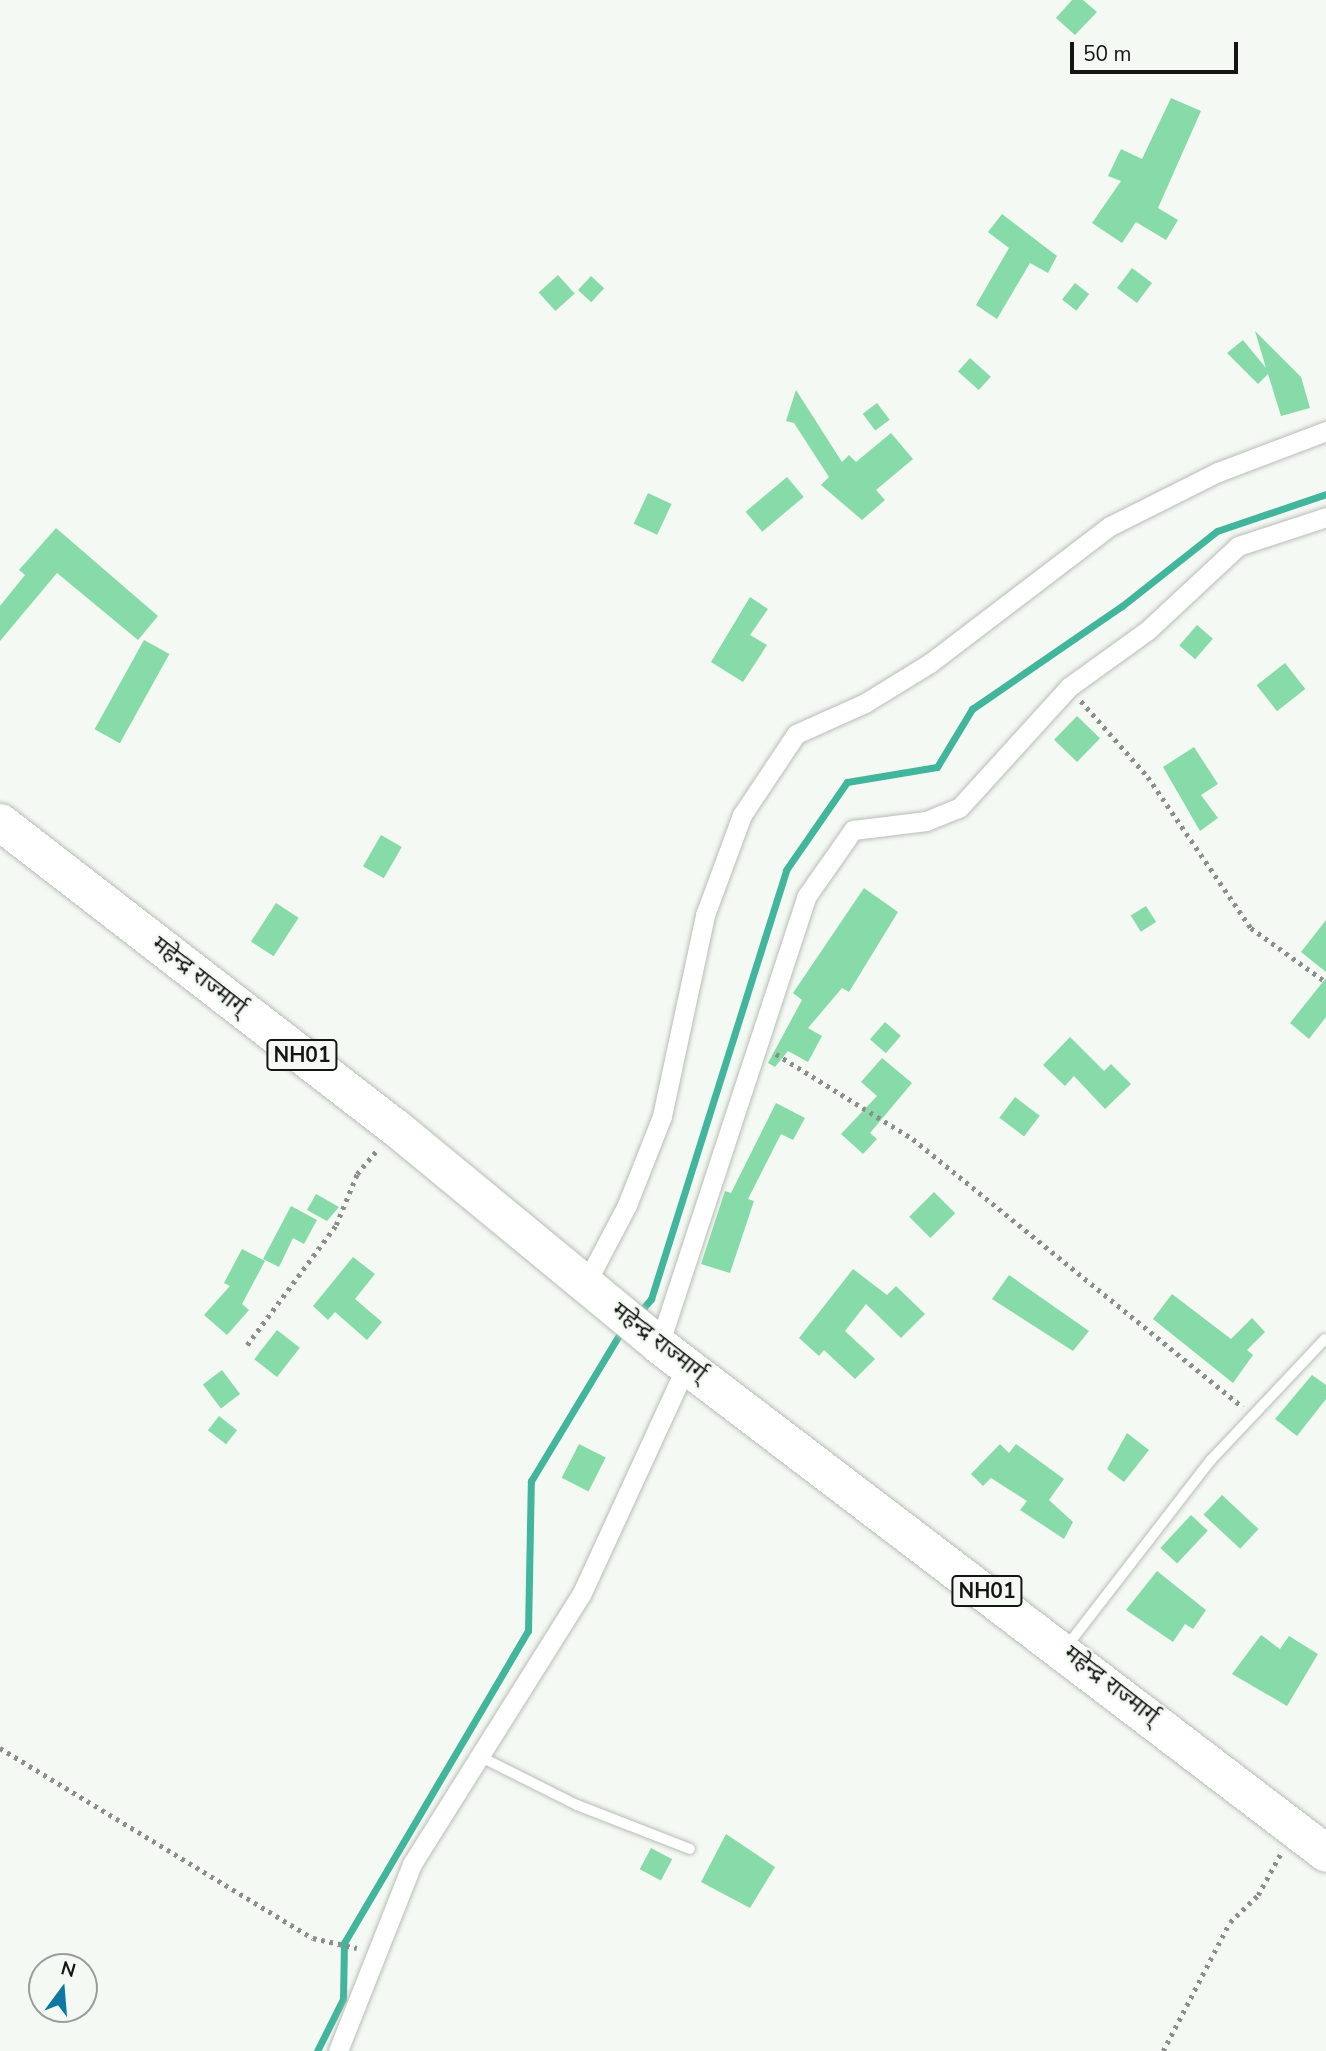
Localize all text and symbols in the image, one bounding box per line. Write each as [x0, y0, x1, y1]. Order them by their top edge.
scale bar [1074, 28, 1242, 72]
text: 50 m [1083, 40, 1132, 68]
street label: महेन्द्र राज्मार्ग् [146, 931, 252, 1021]
road number: NH01 [265, 1038, 339, 1072]
street label: महेन्द्र राज्मार्ग् [606, 1297, 712, 1387]
road number: NH01 [950, 1574, 1024, 1608]
street label: महेन्द्र राज्मार्ग् [1058, 1640, 1164, 1730]
north arrow [28, 1953, 98, 2023]
text: N [58, 1955, 79, 1984]

